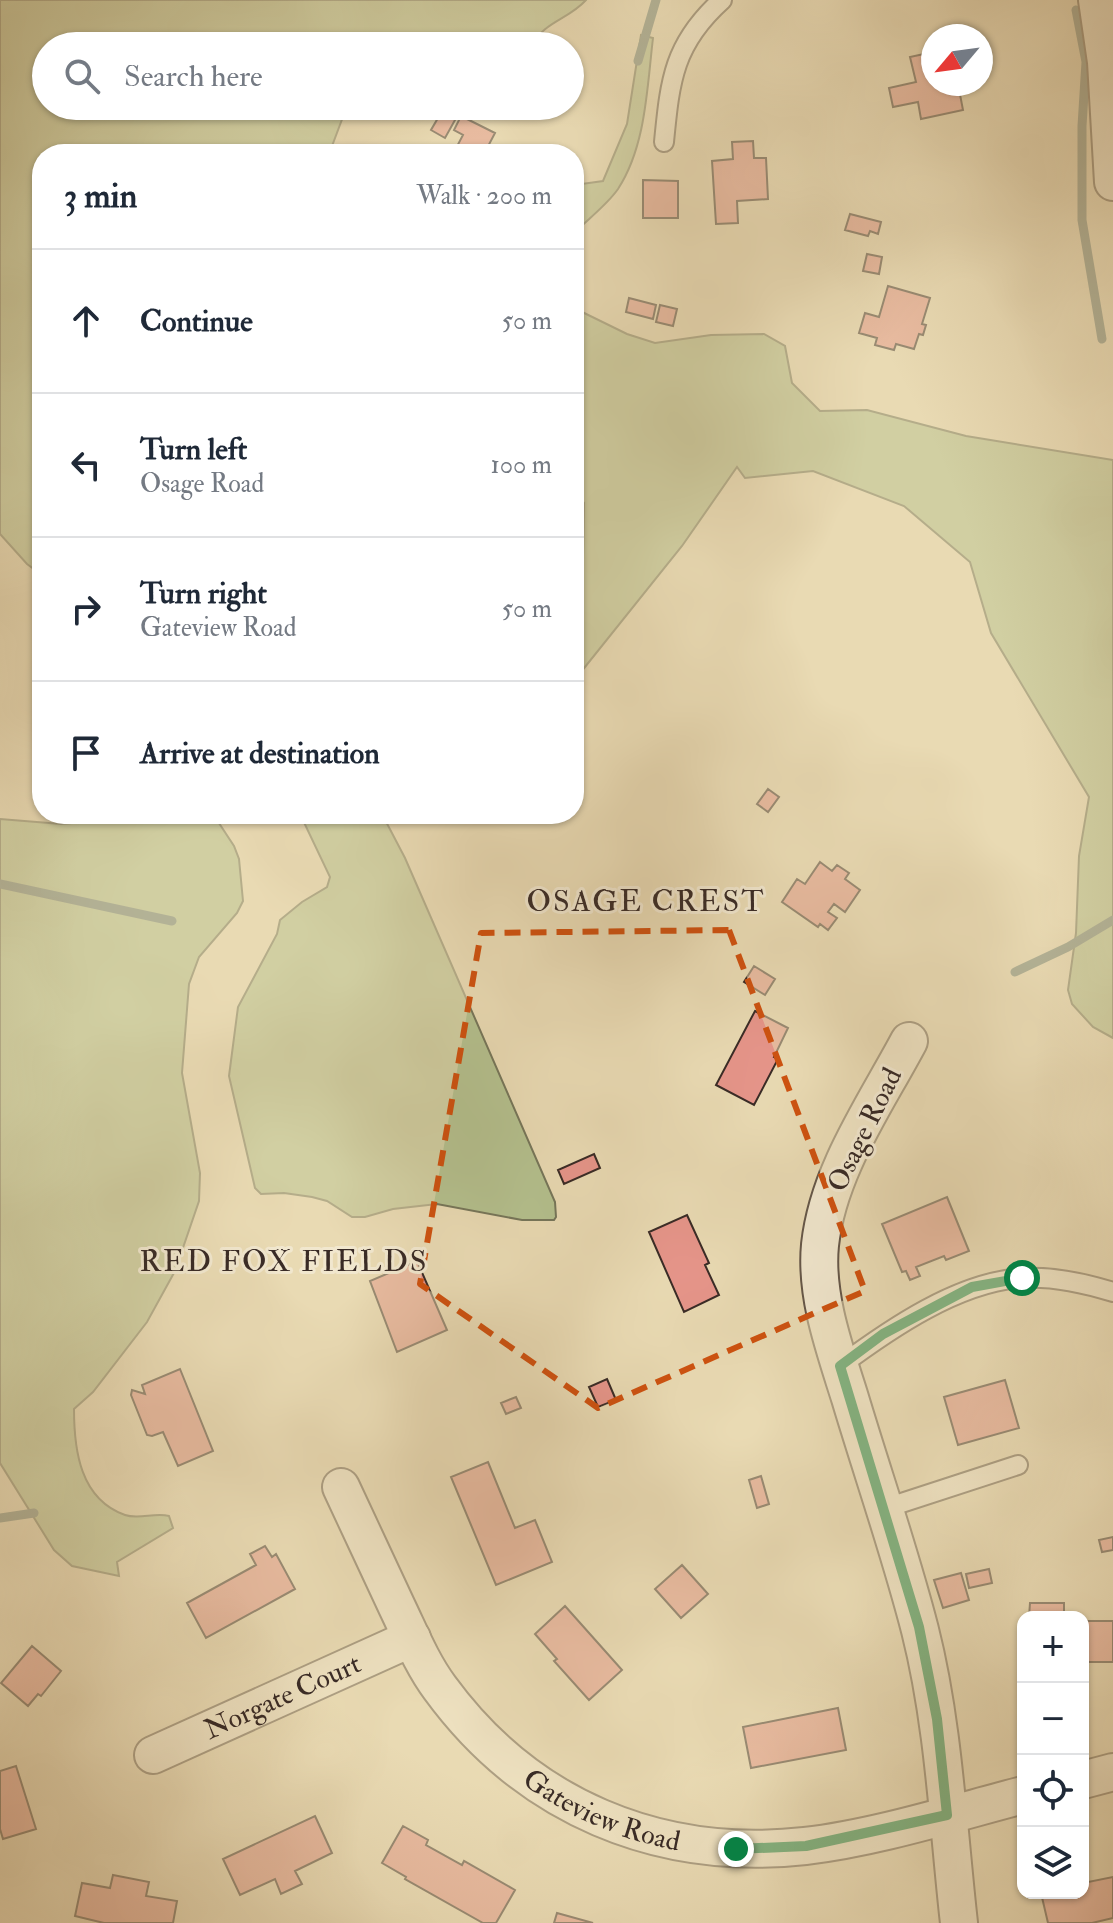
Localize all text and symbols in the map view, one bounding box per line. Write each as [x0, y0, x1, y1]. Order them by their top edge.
north arrow [921, 24, 993, 96]
search box [32, 32, 584, 120]
icon: search [60, 54, 104, 98]
text: Search here [124, 58, 263, 95]
text: 3 min [64, 175, 137, 218]
text: Walk · 200 m [416, 180, 552, 212]
icon: ahead [64, 299, 108, 343]
text: Continue [140, 303, 253, 340]
text: 50 m [502, 305, 552, 337]
text: Turn left [140, 431, 247, 468]
icon: left [64, 443, 108, 487]
text: 100 m [491, 449, 552, 481]
text: Osage Road [140, 468, 264, 500]
text: Turn right [140, 575, 267, 612]
icon: right [64, 587, 108, 631]
text: 50 m [502, 593, 552, 625]
text: Gateview Road [140, 612, 297, 644]
icon: arrive [64, 731, 108, 775]
text: Arrive at destination [140, 735, 380, 772]
district label: OSAGE CREST [527, 883, 765, 920]
street label: Osage Road [820, 1062, 910, 1198]
district label: RED FOX FIELDS [139, 1243, 429, 1280]
route start [1004, 1260, 1040, 1296]
map controls [1017, 1611, 1089, 1899]
button: + [1017, 1611, 1089, 1683]
street label: Norgate Court [199, 1646, 366, 1747]
button: − [1017, 1683, 1089, 1755]
button: locate [1017, 1755, 1089, 1827]
street label: Gateview Road [516, 1761, 684, 1859]
button: layers [1017, 1827, 1089, 1899]
route end [718, 1831, 754, 1867]

